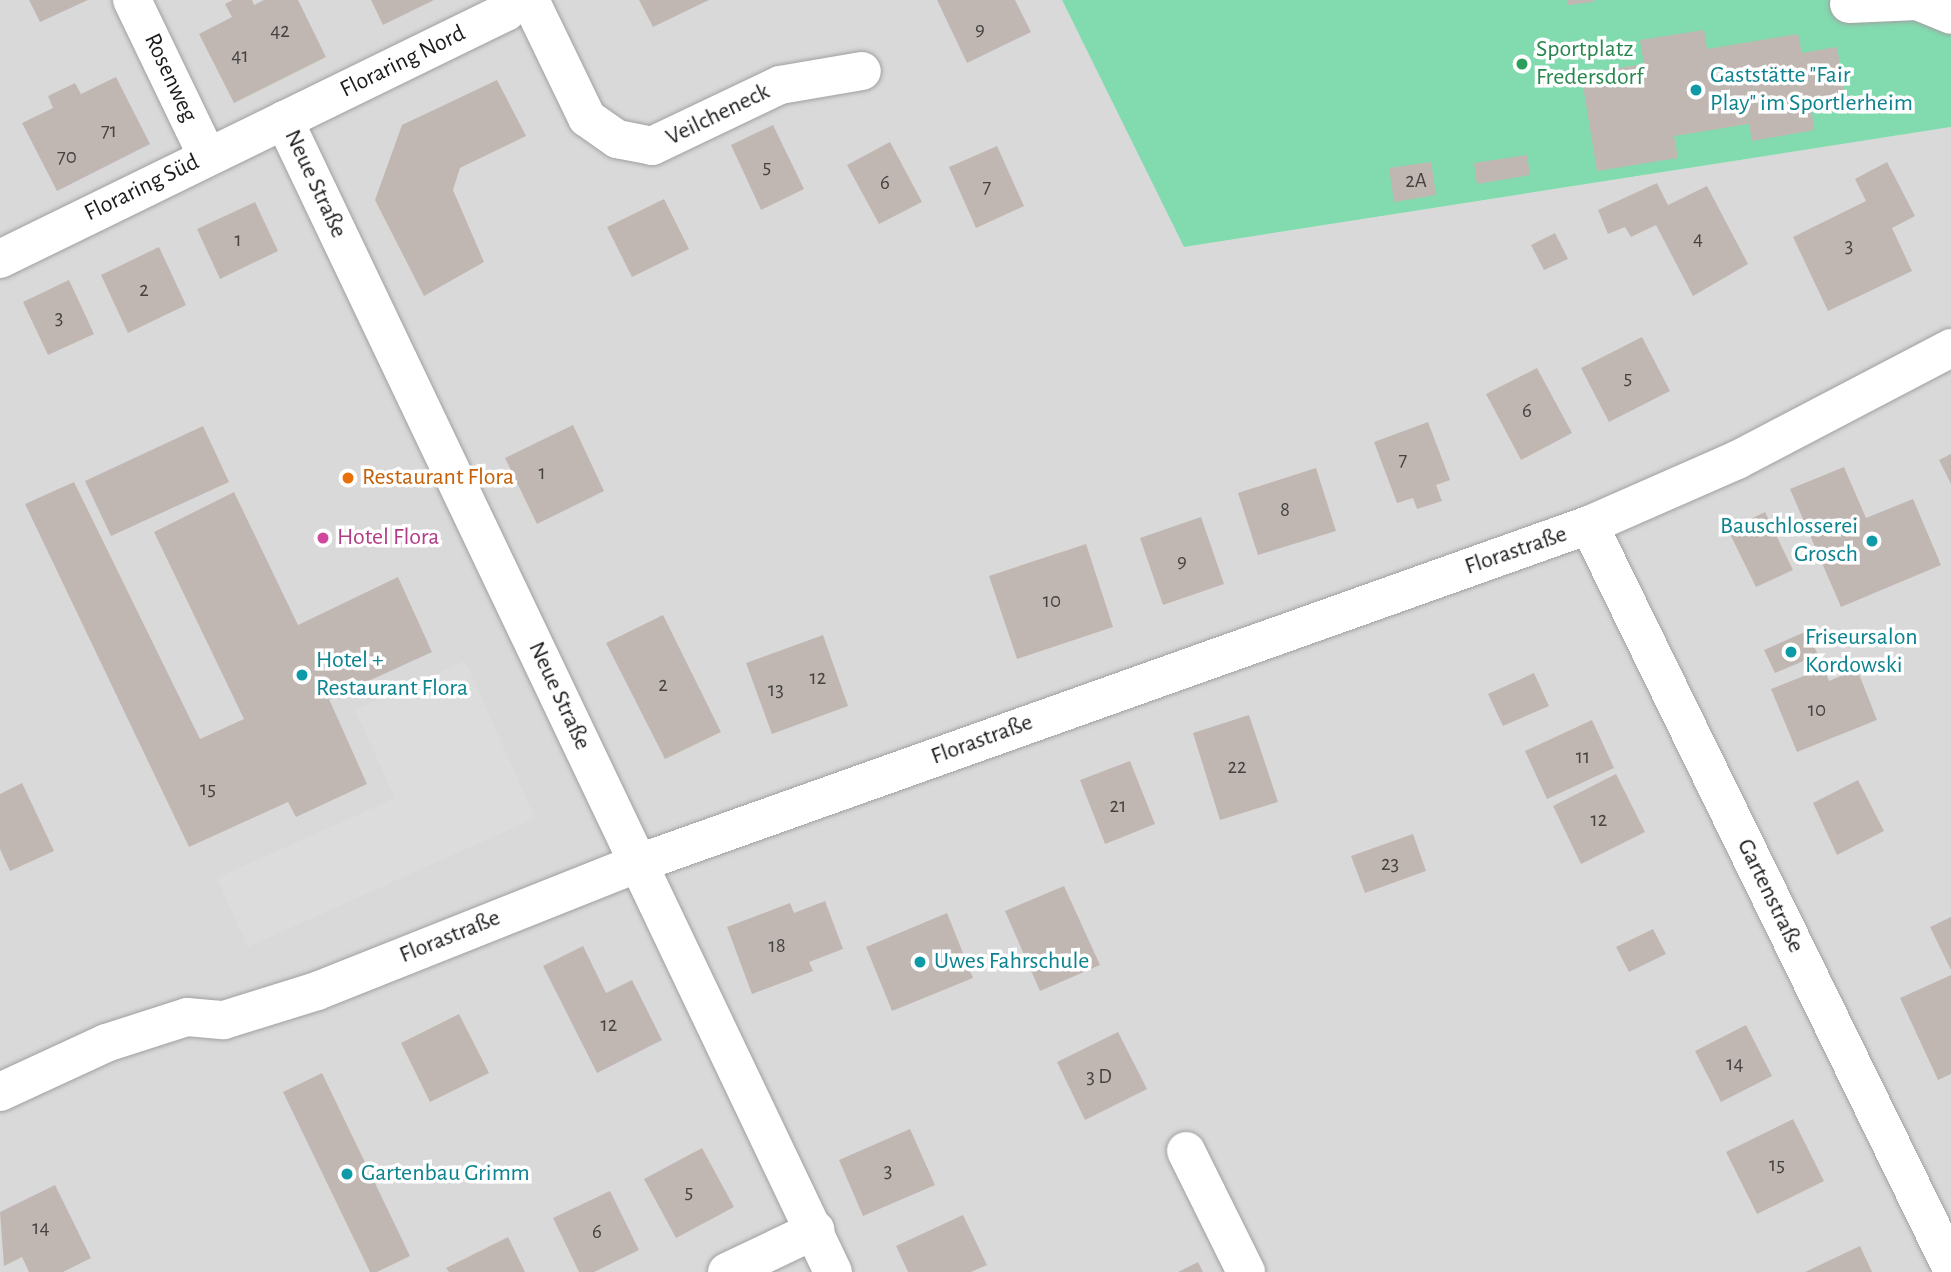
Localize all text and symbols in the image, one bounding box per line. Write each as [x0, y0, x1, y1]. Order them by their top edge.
house number: 9 [975, 16, 985, 42]
house number: 42 [270, 18, 290, 44]
street label: Floraring Nord [336, 19, 470, 105]
street label: Rosenweg [137, 29, 203, 127]
place label: Sportplatz Fredersdorf [1536, 36, 1643, 92]
house number: 41 [231, 43, 249, 69]
marker: Sportplatz Fredersdorf [1514, 56, 1530, 72]
place label: Gaststätte "Fair Play" im Sportlerheim [1710, 62, 1913, 118]
street label: Veilcheneck [661, 78, 775, 152]
marker: Gaststätte "Fair Play" im Sportlerheim [1688, 82, 1704, 98]
house number: 71 [101, 118, 117, 144]
street label: Neue Straße [277, 125, 353, 243]
house number: 70 [57, 144, 77, 170]
street label: Floraring Süd [80, 148, 204, 228]
house number: 5 [763, 154, 771, 180]
house number: 2A [1405, 168, 1427, 194]
house number: 6 [880, 170, 890, 196]
house number: 7 [983, 174, 991, 200]
house number: 4 [1693, 226, 1703, 252]
house number: 1 [234, 227, 242, 253]
house number: 3 [1845, 233, 1853, 259]
house number: 2 [139, 277, 149, 303]
house number: 3 [55, 305, 63, 331]
house number: 5 [1624, 365, 1632, 391]
house number: 6 [1522, 398, 1532, 424]
house number: 7 [1399, 447, 1407, 473]
house number: 1 [538, 460, 546, 486]
place label: Restaurant Flora [362, 464, 514, 492]
marker: Restaurant Flora [340, 470, 356, 486]
house number: 8 [1280, 497, 1290, 523]
place label: Bauschlosserei Grosch [1720, 513, 1858, 569]
street label: Florastraße [1461, 520, 1571, 582]
place label: Hotel Flora [337, 524, 439, 552]
marker: Hotel Flora [315, 530, 331, 546]
marker: Bauschlosserei Grosch [1864, 533, 1880, 549]
house number: 9 [1177, 548, 1187, 574]
house number: 10 [1043, 588, 1061, 614]
place label: Friseursalon Kordowski [1805, 624, 1918, 680]
street label: Neue Straße [521, 637, 597, 755]
marker: Friseursalon Kordowski [1783, 644, 1799, 660]
place label: Hotel + Restaurant Flora [316, 647, 468, 703]
house number: 12 [810, 665, 826, 691]
marker: Hotel + Restaurant Flora [294, 667, 310, 683]
house number: 2 [658, 672, 668, 698]
house number: 13 [768, 677, 784, 703]
house number: 10 [1808, 697, 1826, 723]
street label: Florastraße [927, 708, 1037, 772]
house number: 11 [1576, 744, 1590, 770]
house number: 22 [1227, 754, 1247, 780]
house number: 15 [200, 776, 216, 802]
house number: 21 [1110, 793, 1126, 819]
house number: 12 [1591, 807, 1607, 833]
street label: Gartenstraße [1730, 834, 1810, 958]
house number: 23 [1381, 851, 1399, 877]
street label: Florastraße [395, 904, 505, 970]
house number: 18 [768, 933, 786, 959]
place label: Uwes Fahrschule [934, 948, 1089, 976]
marker: Uwes Fahrschule [912, 954, 928, 970]
house number: 12 [601, 1012, 617, 1038]
house number: 14 [1726, 1051, 1744, 1077]
house number: 3 D [1086, 1064, 1112, 1090]
house number: 15 [1769, 1152, 1785, 1178]
house number: 3 [884, 1158, 892, 1184]
place label: Gartenbau Grimm [361, 1160, 530, 1188]
marker: Gartenbau Grimm [339, 1166, 355, 1182]
house number: 5 [685, 1179, 693, 1205]
house number: 14 [32, 1215, 50, 1241]
house number: 6 [592, 1219, 602, 1245]

